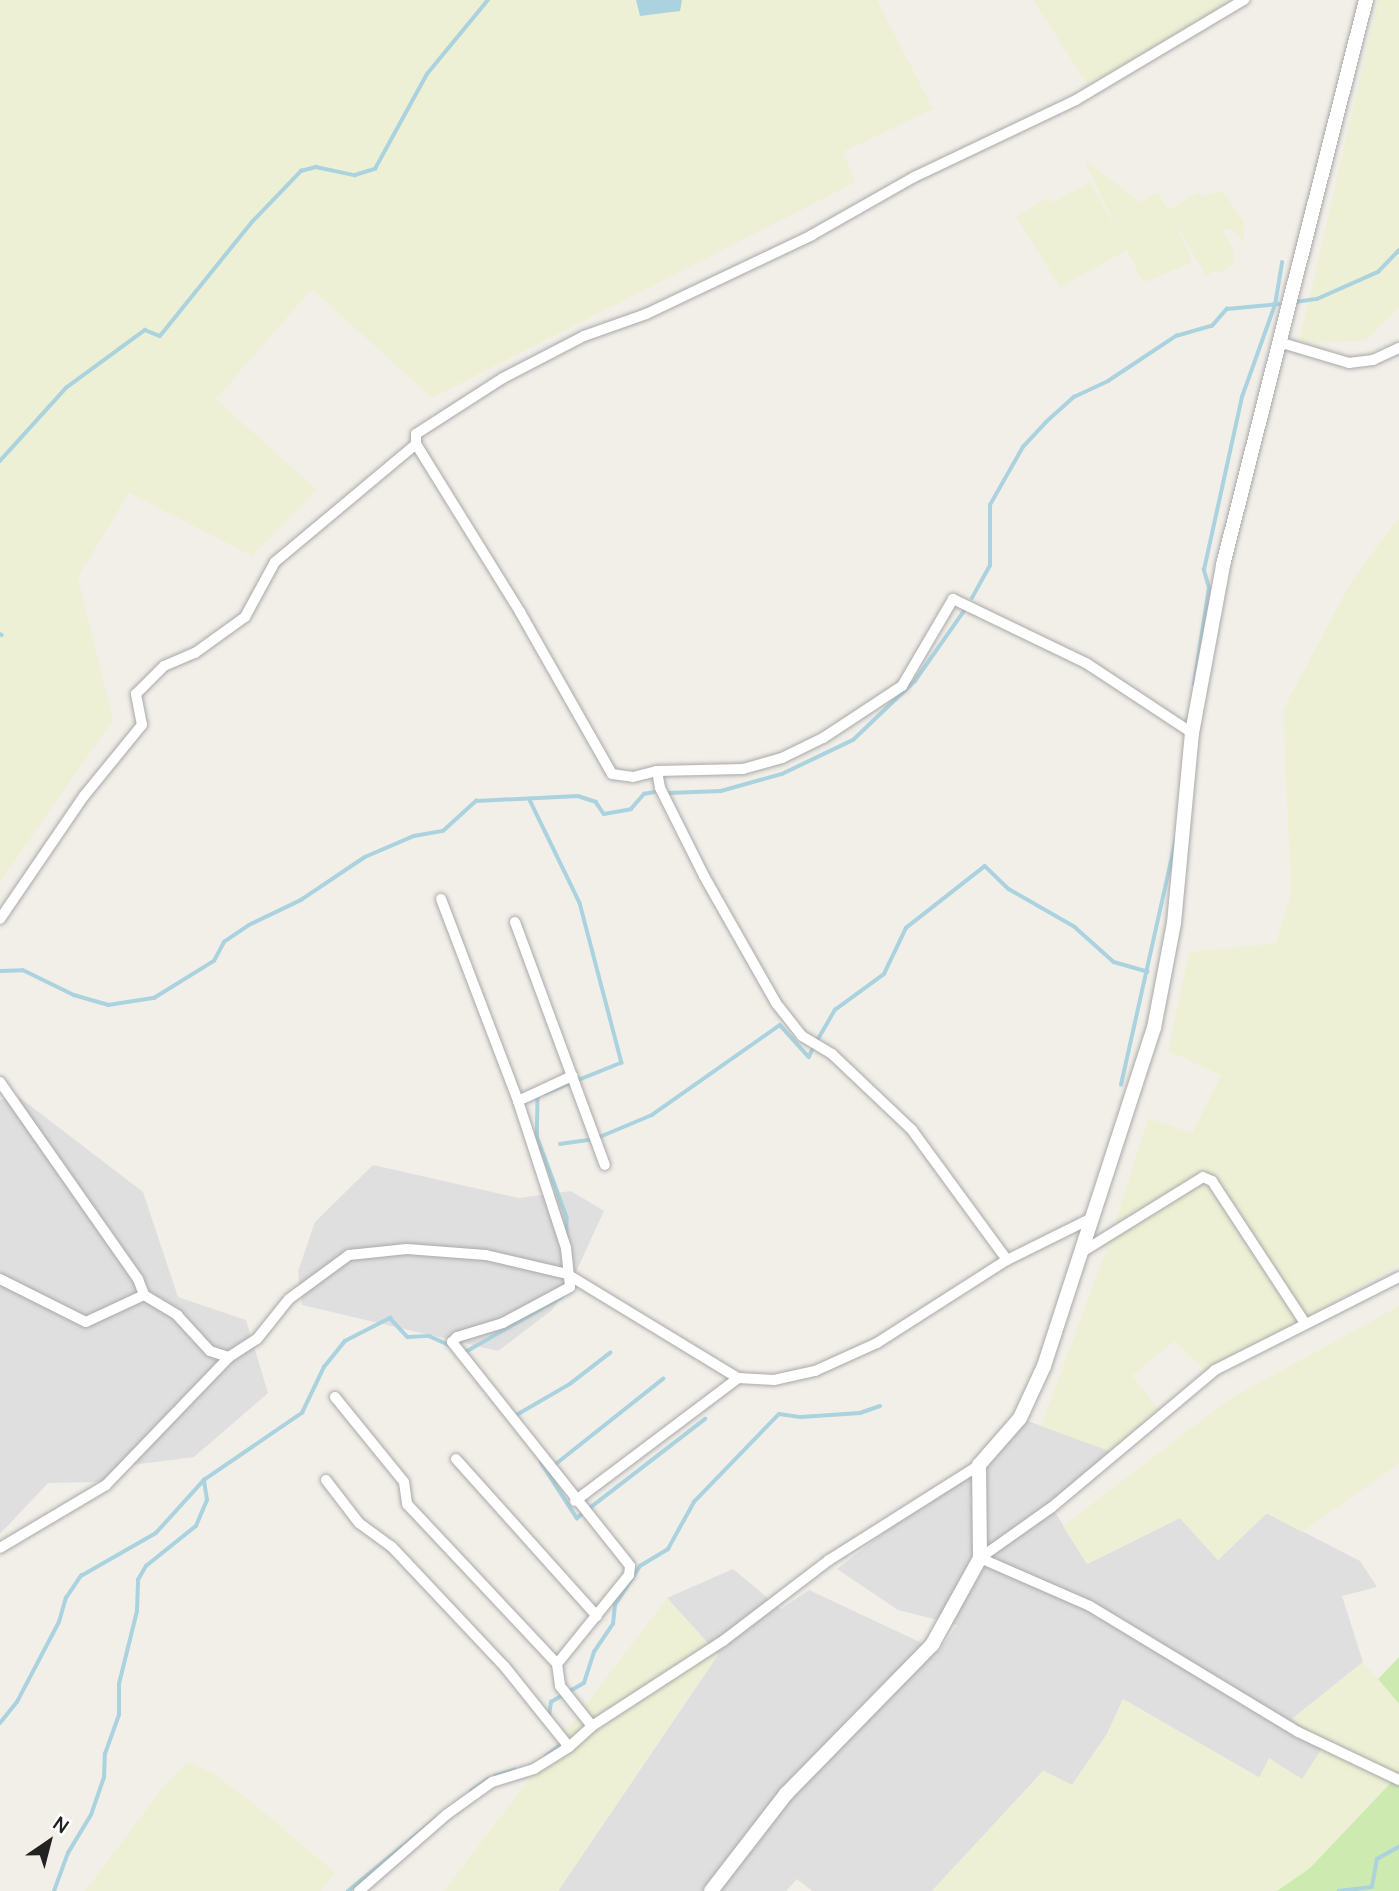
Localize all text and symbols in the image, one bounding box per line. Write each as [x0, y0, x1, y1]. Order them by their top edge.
north arrow [14, 1807, 84, 1877]
text: N [48, 1810, 74, 1839]

